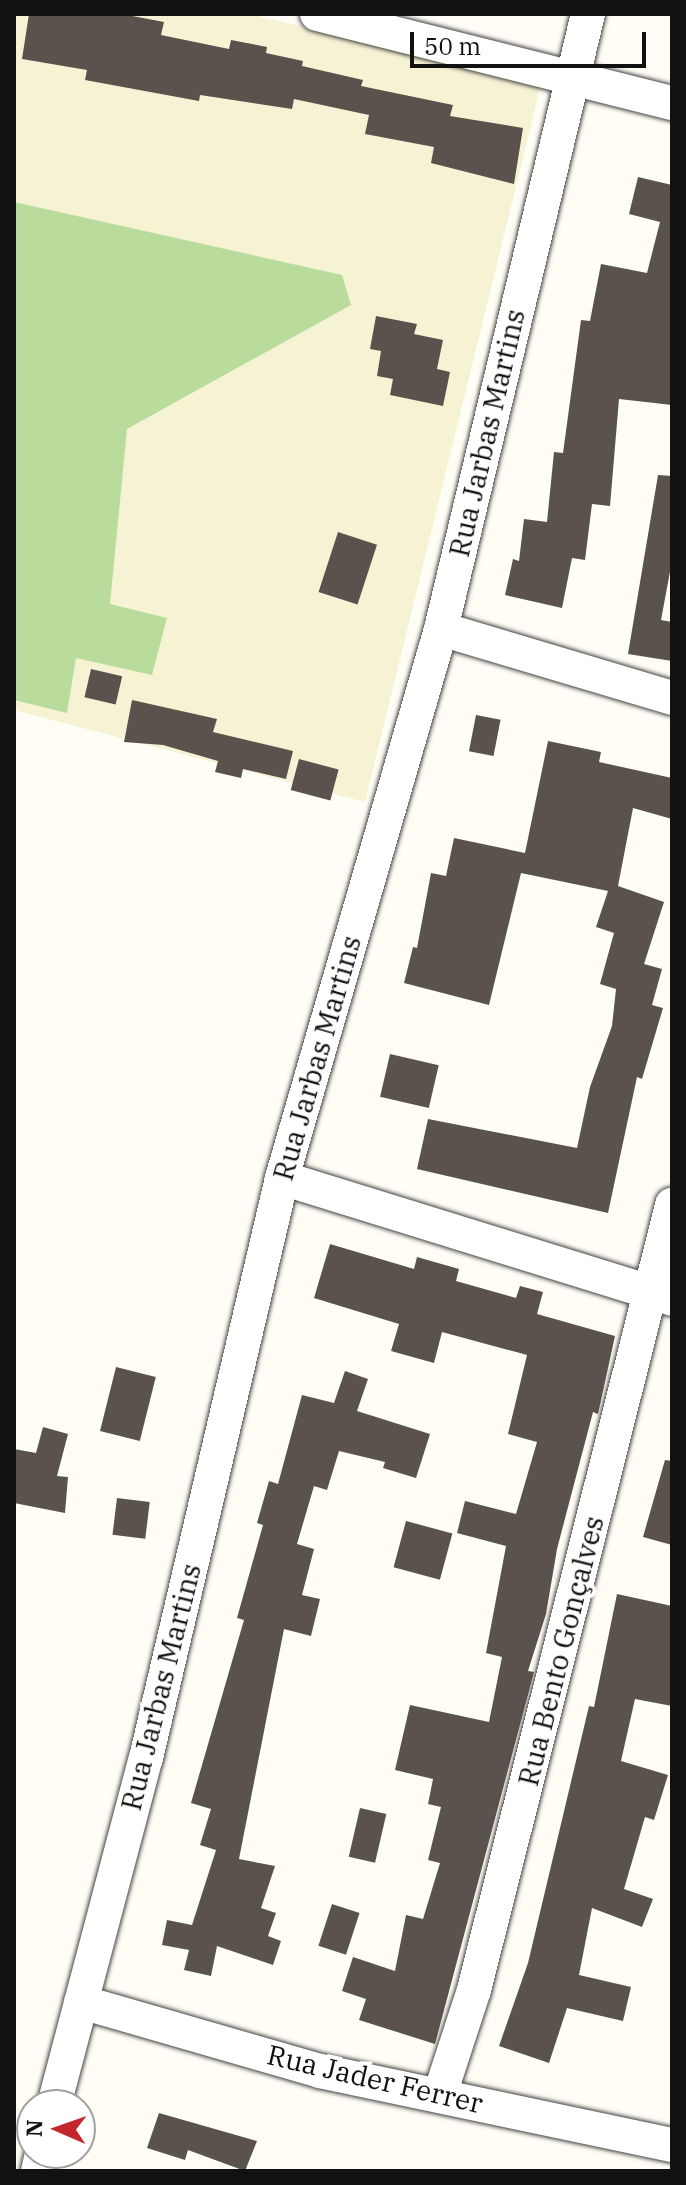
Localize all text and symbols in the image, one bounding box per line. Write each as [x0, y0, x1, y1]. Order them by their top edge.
scale bar [414, 16, 650, 66]
text: 50 m [424, 30, 481, 62]
street label: Rua Jarbas Martins [442, 306, 532, 560]
street label: Rua Jarbas Martins [266, 932, 368, 1184]
street label: Rua Bento Gonçalves [511, 1513, 611, 1789]
street label: Rua Jarbas Martins [114, 1560, 208, 1814]
street label: Rua Jader Ferrer [264, 2038, 486, 2120]
north arrow [16, 2089, 96, 2169]
text: N [19, 2119, 48, 2137]

